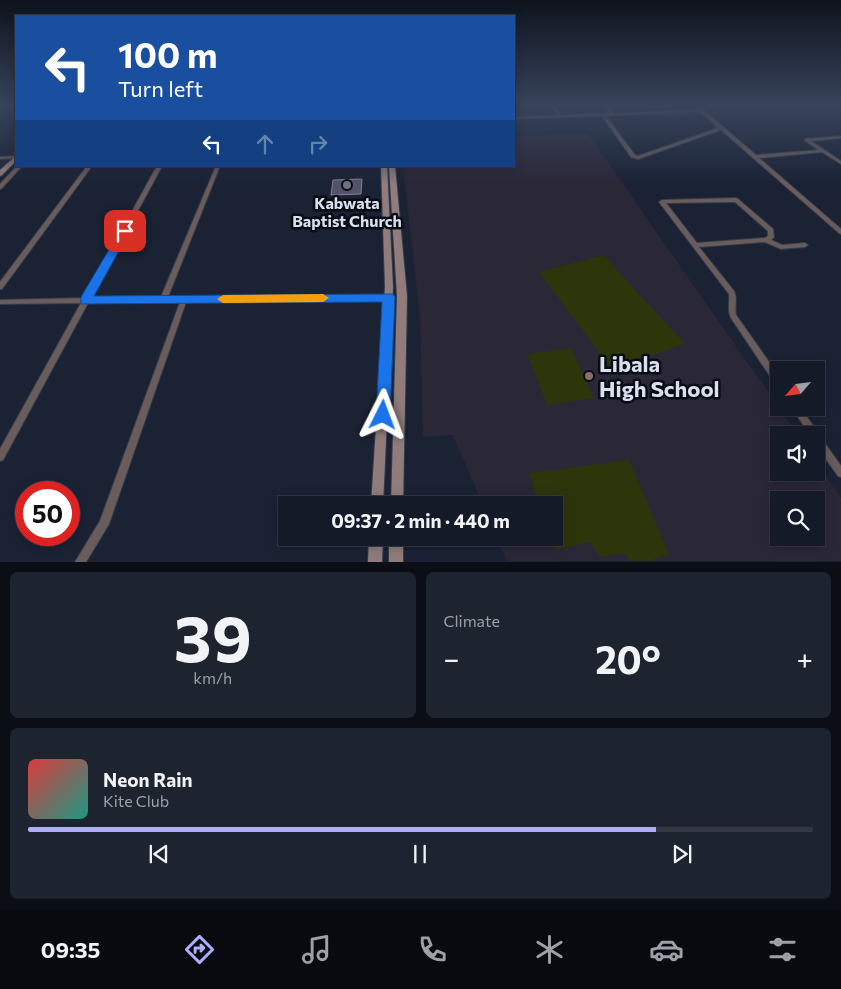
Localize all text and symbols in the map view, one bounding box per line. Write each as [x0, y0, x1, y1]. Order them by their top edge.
text: 100 m [118, 32, 218, 75]
icon: left [35, 35, 100, 100]
text: Turn left [118, 75, 203, 102]
icon: left [198, 130, 226, 158]
icon: ahead [251, 130, 279, 158]
icon: right [304, 130, 332, 158]
marker: Kabwata Baptist Church [341, 179, 353, 191]
place label: Kabwata Baptist Church [292, 193, 402, 230]
pin [104, 210, 146, 252]
icon: arrive [111, 217, 139, 245]
place label: Libala High School [599, 350, 720, 402]
north arrow [770, 361, 825, 416]
map controls [770, 361, 825, 546]
marker: Libala High School [583, 370, 595, 382]
position arrow [356, 388, 408, 440]
button: sound [770, 426, 825, 481]
speed limit sign: 50 [15, 481, 80, 546]
button: search [770, 491, 825, 546]
text: 09:37 · 2 min · 440 m [331, 509, 510, 532]
text: 39 [174, 596, 252, 675]
text: Climate [444, 611, 500, 630]
text: 20° [595, 635, 661, 682]
text: − [444, 641, 459, 675]
text: + [797, 641, 813, 675]
text: km/h [193, 668, 232, 687]
text: Neon Rain [103, 768, 193, 791]
text: Kite Club [103, 791, 169, 810]
icon: previous [145, 840, 173, 868]
icon: pause [406, 840, 434, 868]
icon: next [668, 840, 696, 868]
icon: directions [182, 932, 217, 967]
icon: music [299, 932, 334, 967]
icon: phone [415, 932, 450, 967]
icon: climate [532, 932, 567, 967]
icon: car [649, 932, 684, 967]
icon: filters [765, 932, 800, 967]
text: 09:35 [41, 936, 100, 963]

